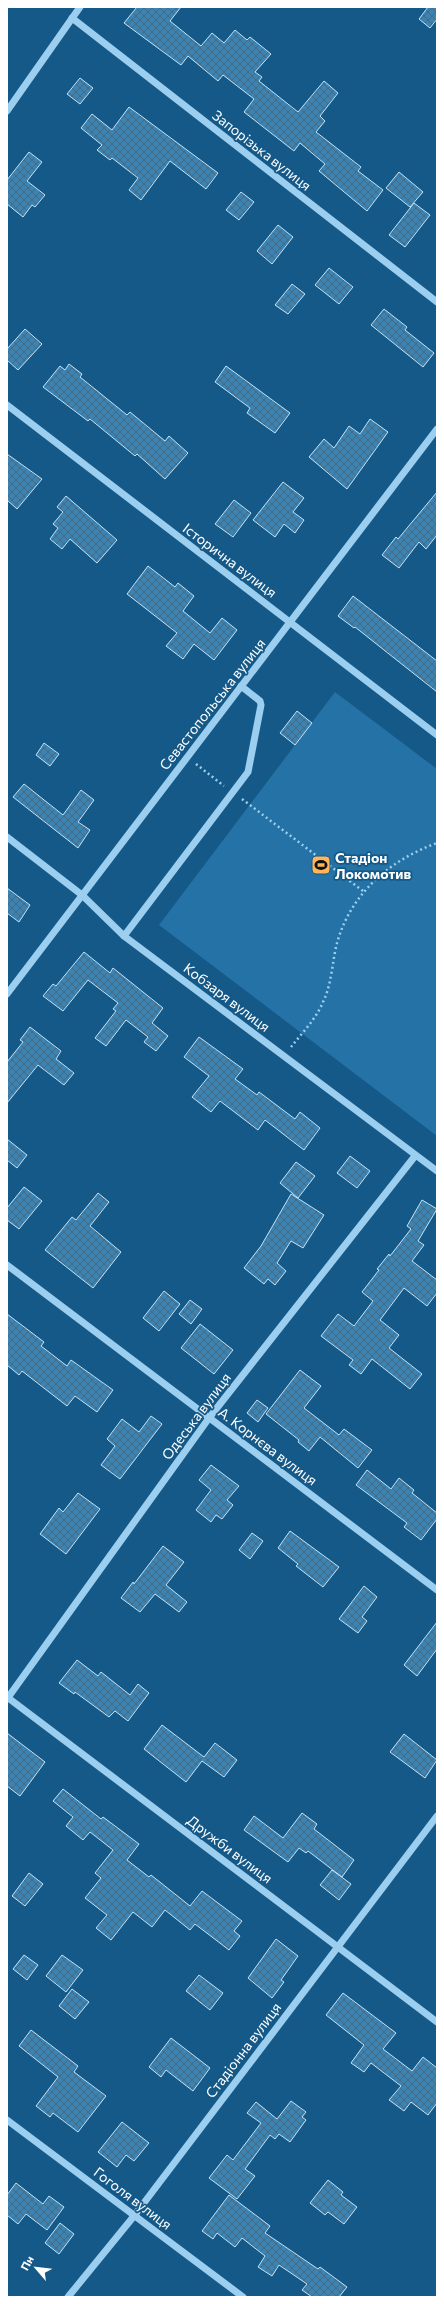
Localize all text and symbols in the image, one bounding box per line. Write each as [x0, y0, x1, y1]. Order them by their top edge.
street label: Запорізька вулиця [209, 106, 315, 194]
street label: Історична вулиця [180, 519, 280, 601]
street label: Севастопольська вулиця [155, 635, 269, 773]
place label: Стадіон Локомотив [335, 849, 411, 882]
sports icon: Стадіон Локомотив [310, 854, 332, 876]
street label: Кобзаря вулиця [180, 959, 274, 1035]
street label: Одеська вулиця [158, 1369, 234, 1463]
street label: А. Корнєва вулиця [215, 1403, 321, 1489]
street label: Дружби вулиця [184, 1811, 276, 1887]
street label: Стадіонна вулиця [202, 1999, 284, 2101]
street label: Гоголя вулиця [91, 2163, 175, 2233]
north arrow [16, 2248, 56, 2288]
text: Пн [18, 2254, 36, 2273]

